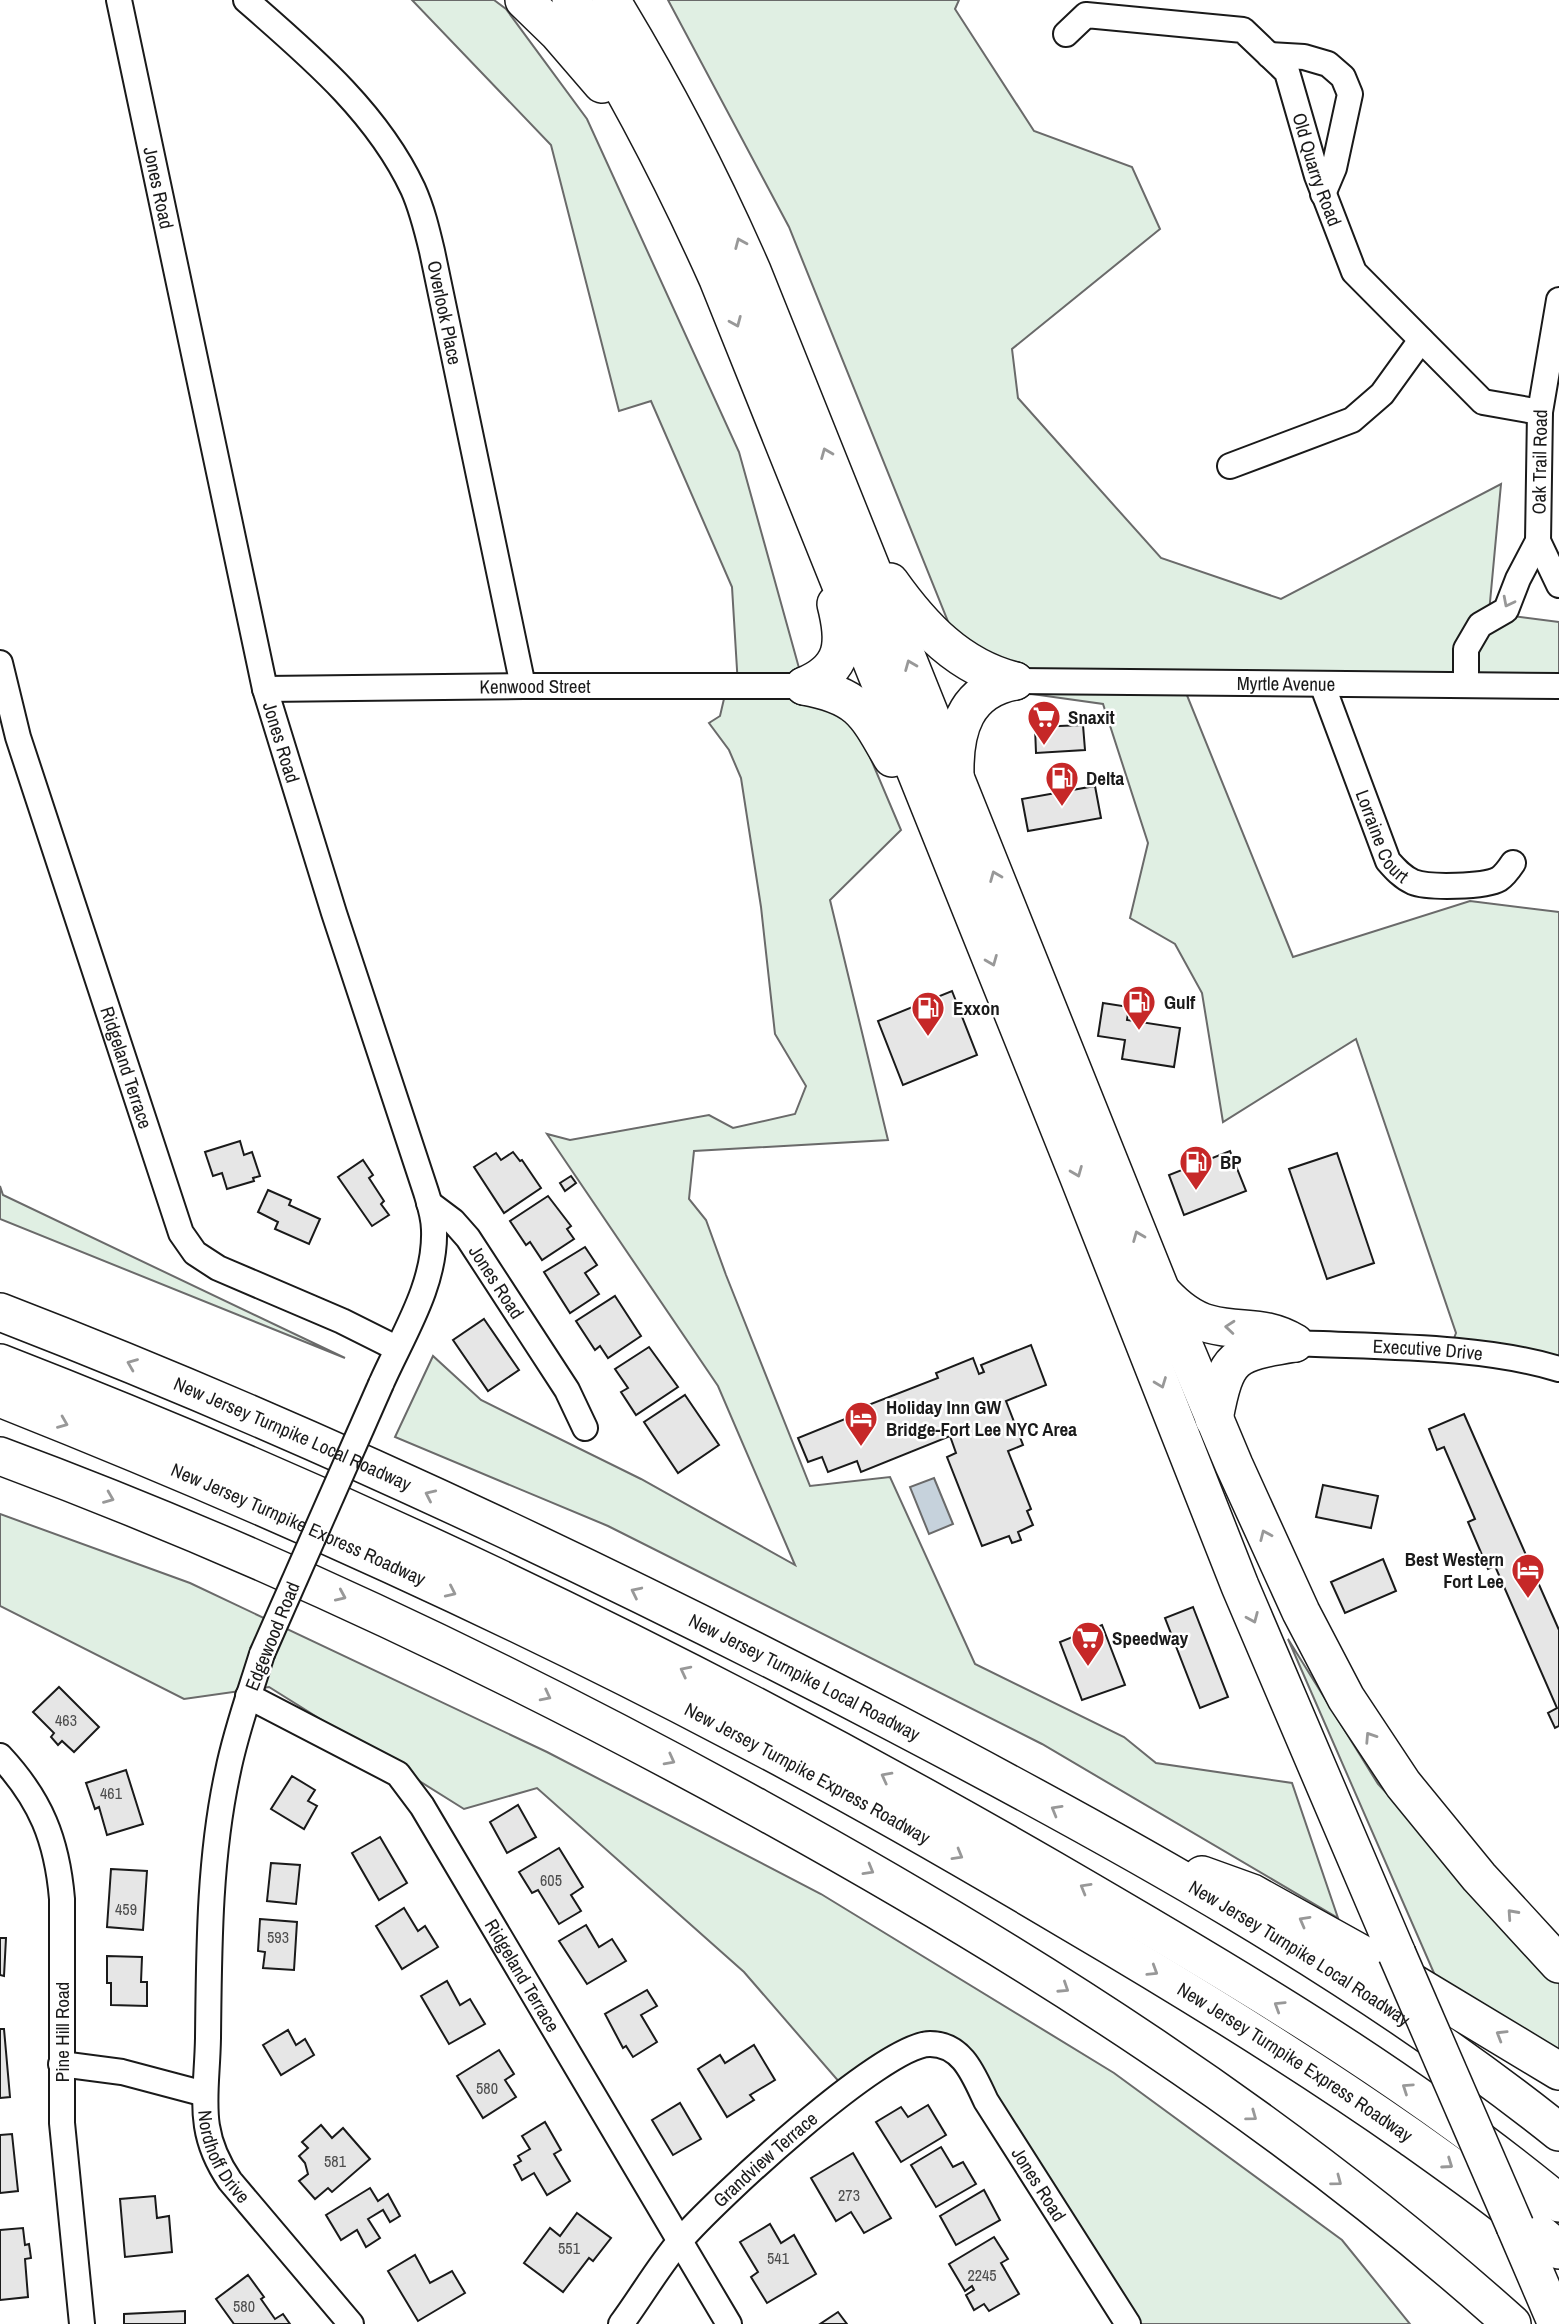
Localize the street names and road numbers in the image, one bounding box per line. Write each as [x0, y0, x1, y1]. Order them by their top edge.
street label: Old Quarry Road [1286, 110, 1348, 230]
street label: Jones Road [137, 144, 180, 231]
street label: Overlook Place [421, 258, 468, 367]
street label: Oak Trail Road [1525, 409, 1553, 515]
street label: Myrtle Avenue [1237, 670, 1335, 697]
street label: Kenwood Street [479, 673, 591, 700]
street label: Jones Road [257, 699, 306, 786]
street label: Lorraine Court [1350, 786, 1414, 889]
street label: Ridgeland Terrace [94, 1003, 159, 1132]
street label: Jones Road [463, 1240, 530, 1324]
street label: Executive Drive [1372, 1333, 1484, 1366]
street label: New Jersey Turnpike Local Roadway [170, 1370, 416, 1497]
street label: New Jersey Turnpike Express Roadway [167, 1456, 430, 1592]
street label: Edgewood Road [238, 1578, 306, 1694]
street label: New Jersey Turnpike Local Roadway [685, 1607, 925, 1747]
street label: New Jersey Turnpike Express Roadway [680, 1696, 935, 1850]
street label: New Jersey Turnpike Local Roadway [1184, 1874, 1416, 2032]
street label: Ridgeland Terrace [479, 1914, 566, 2037]
street label: New Jersey Turnpike Express Roadway [1173, 1976, 1418, 2148]
street label: Pine Hill Road [49, 1982, 75, 2082]
street label: Grandview Terrace [707, 2106, 823, 2213]
street label: Nordhoff Drive [192, 2109, 256, 2209]
street label: Jones Road [1006, 2142, 1072, 2226]

